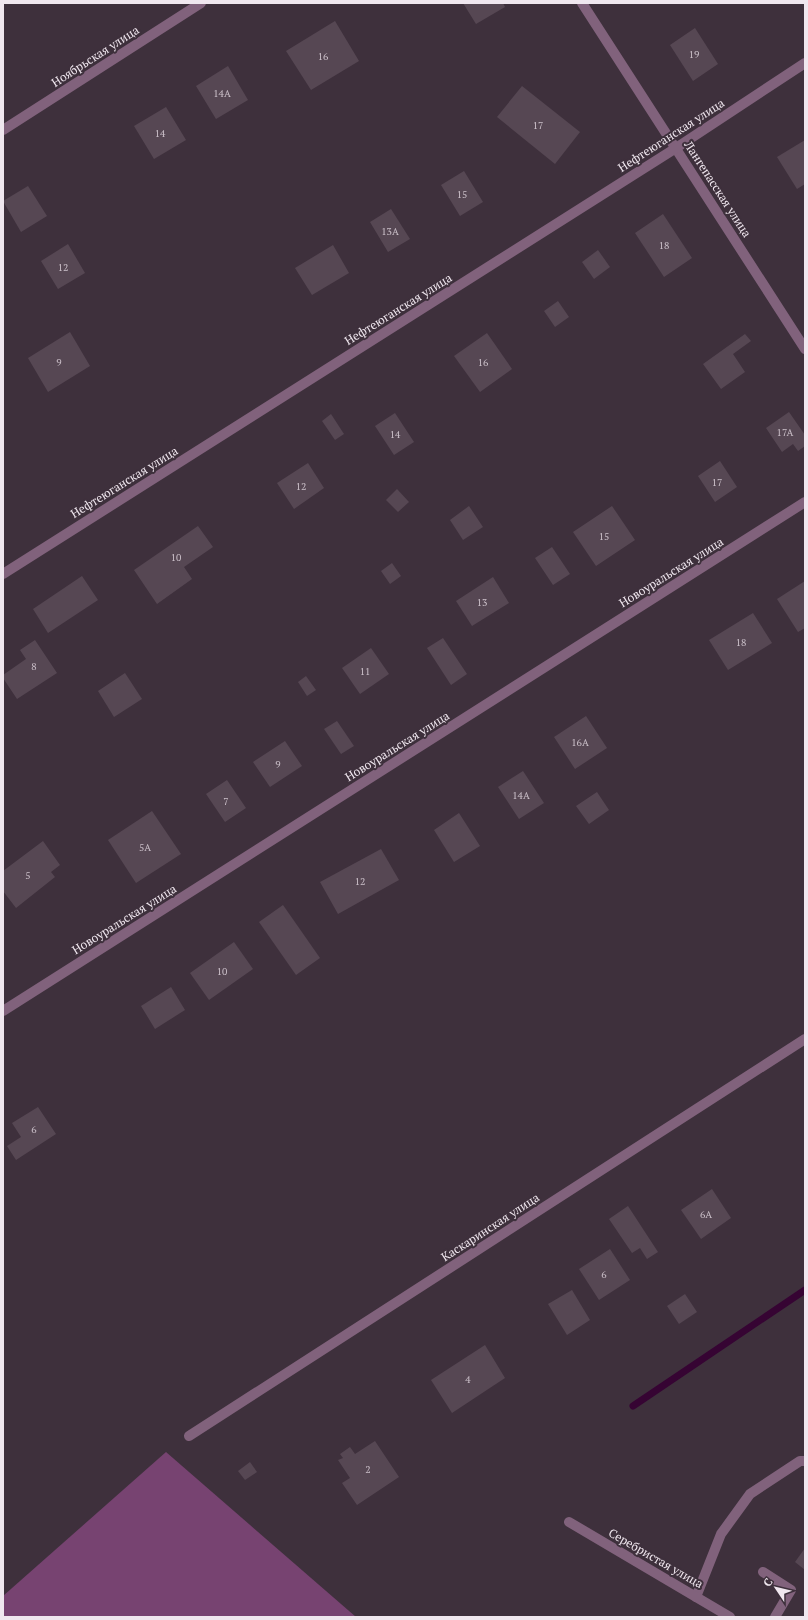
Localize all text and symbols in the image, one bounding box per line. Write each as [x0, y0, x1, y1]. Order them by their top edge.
street label: Ноябрьская улица [48, 22, 142, 90]
house number: 19 [689, 48, 699, 61]
house number: 16 [318, 50, 329, 63]
house number: 14А [213, 87, 231, 100]
street label: Нефтеюганская улица [615, 95, 727, 175]
house number: 17 [533, 119, 543, 132]
house number: 14 [155, 127, 166, 140]
street label: Лангепасская улица [681, 137, 755, 240]
house number: 15 [457, 188, 467, 201]
house number: 13А [381, 225, 399, 238]
house number: 18 [659, 239, 669, 252]
house number: 12 [58, 261, 68, 274]
street label: Нефтеюганская улица [342, 270, 454, 348]
house number: 9 [56, 356, 62, 369]
house number: 16 [478, 356, 489, 369]
house number: 17А [777, 426, 794, 439]
house number: 14 [390, 428, 401, 441]
street label: Нефтеюганская улица [68, 443, 180, 521]
house number: 17 [712, 476, 722, 489]
house number: 12 [296, 480, 306, 493]
house number: 15 [599, 530, 609, 543]
street label: Новоуральская улица [616, 534, 726, 610]
house number: 10 [171, 551, 181, 564]
house number: 13 [477, 596, 487, 609]
house number: 18 [736, 636, 746, 649]
house number: 8 [31, 660, 37, 673]
house number: 11 [360, 665, 370, 678]
street label: Новоуральская улица [342, 708, 452, 784]
house number: 16А [571, 736, 589, 749]
house number: 9 [275, 758, 281, 771]
house number: 14А [512, 789, 530, 802]
house number: 7 [223, 795, 229, 808]
house number: 5А [139, 841, 151, 854]
house number: 5 [25, 869, 31, 882]
house number: 12 [355, 875, 365, 888]
street label: Новоуральская улица [69, 881, 179, 957]
house number: 10 [217, 965, 227, 978]
house number: 6 [31, 1123, 37, 1136]
street label: Каскаринская улица [438, 1190, 542, 1264]
house number: 6А [700, 1208, 712, 1221]
house number: 6 [601, 1268, 607, 1281]
house number: 4 [465, 1373, 471, 1386]
house number: 2 [365, 1463, 371, 1476]
street label: Серебристая улица [606, 1525, 706, 1591]
north arrow [756, 1568, 796, 1608]
text: С [760, 1575, 776, 1589]

